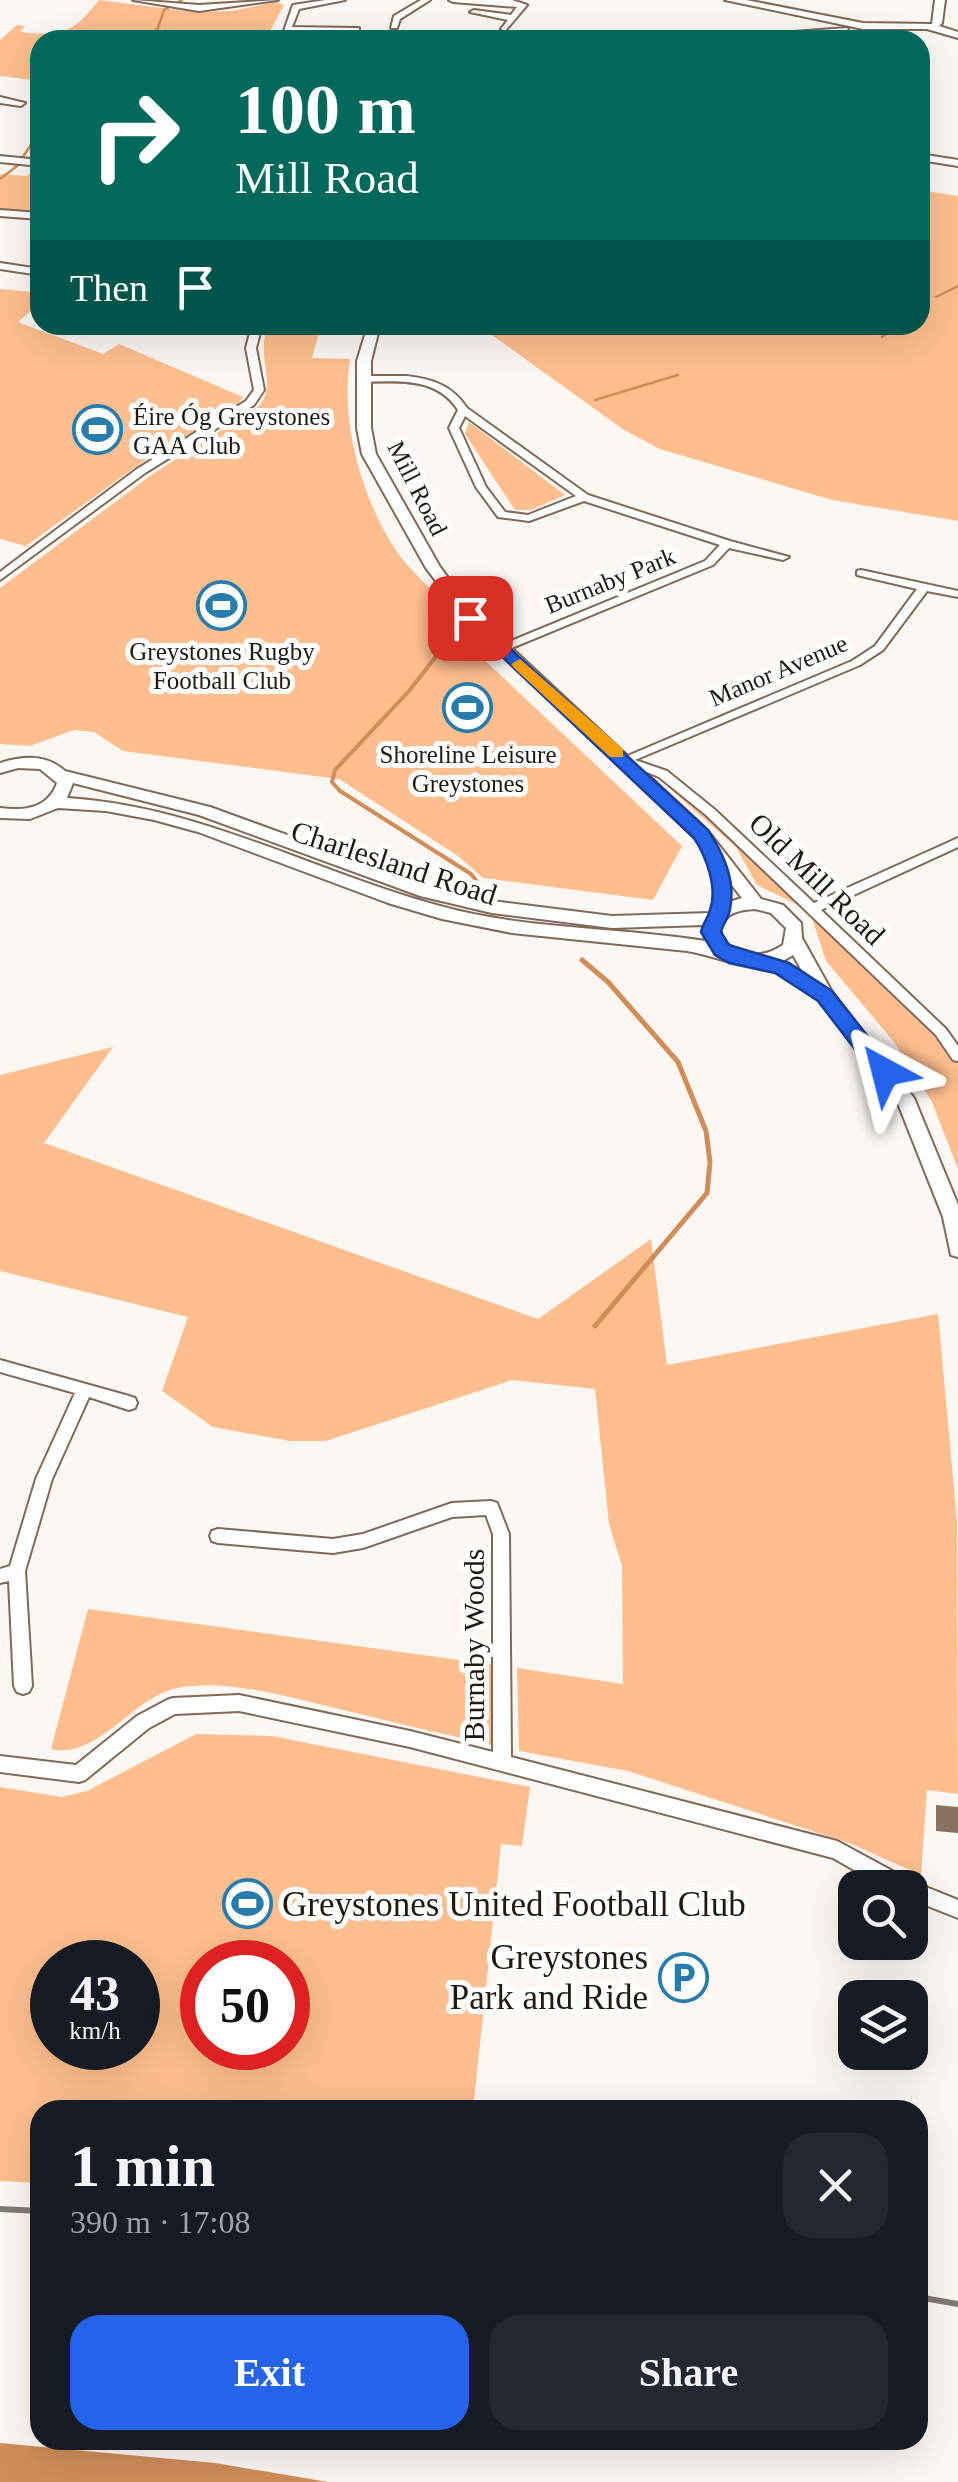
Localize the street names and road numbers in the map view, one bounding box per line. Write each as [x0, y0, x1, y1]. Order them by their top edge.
street label: Mill Road [382, 437, 453, 540]
street label: Burnaby Park [541, 542, 680, 619]
street label: Manor Avenue [705, 629, 851, 712]
street label: Old Mill Road [743, 806, 892, 951]
street label: Charlesland Road [287, 814, 501, 911]
street label: Burnaby Woods [457, 1549, 490, 1741]

